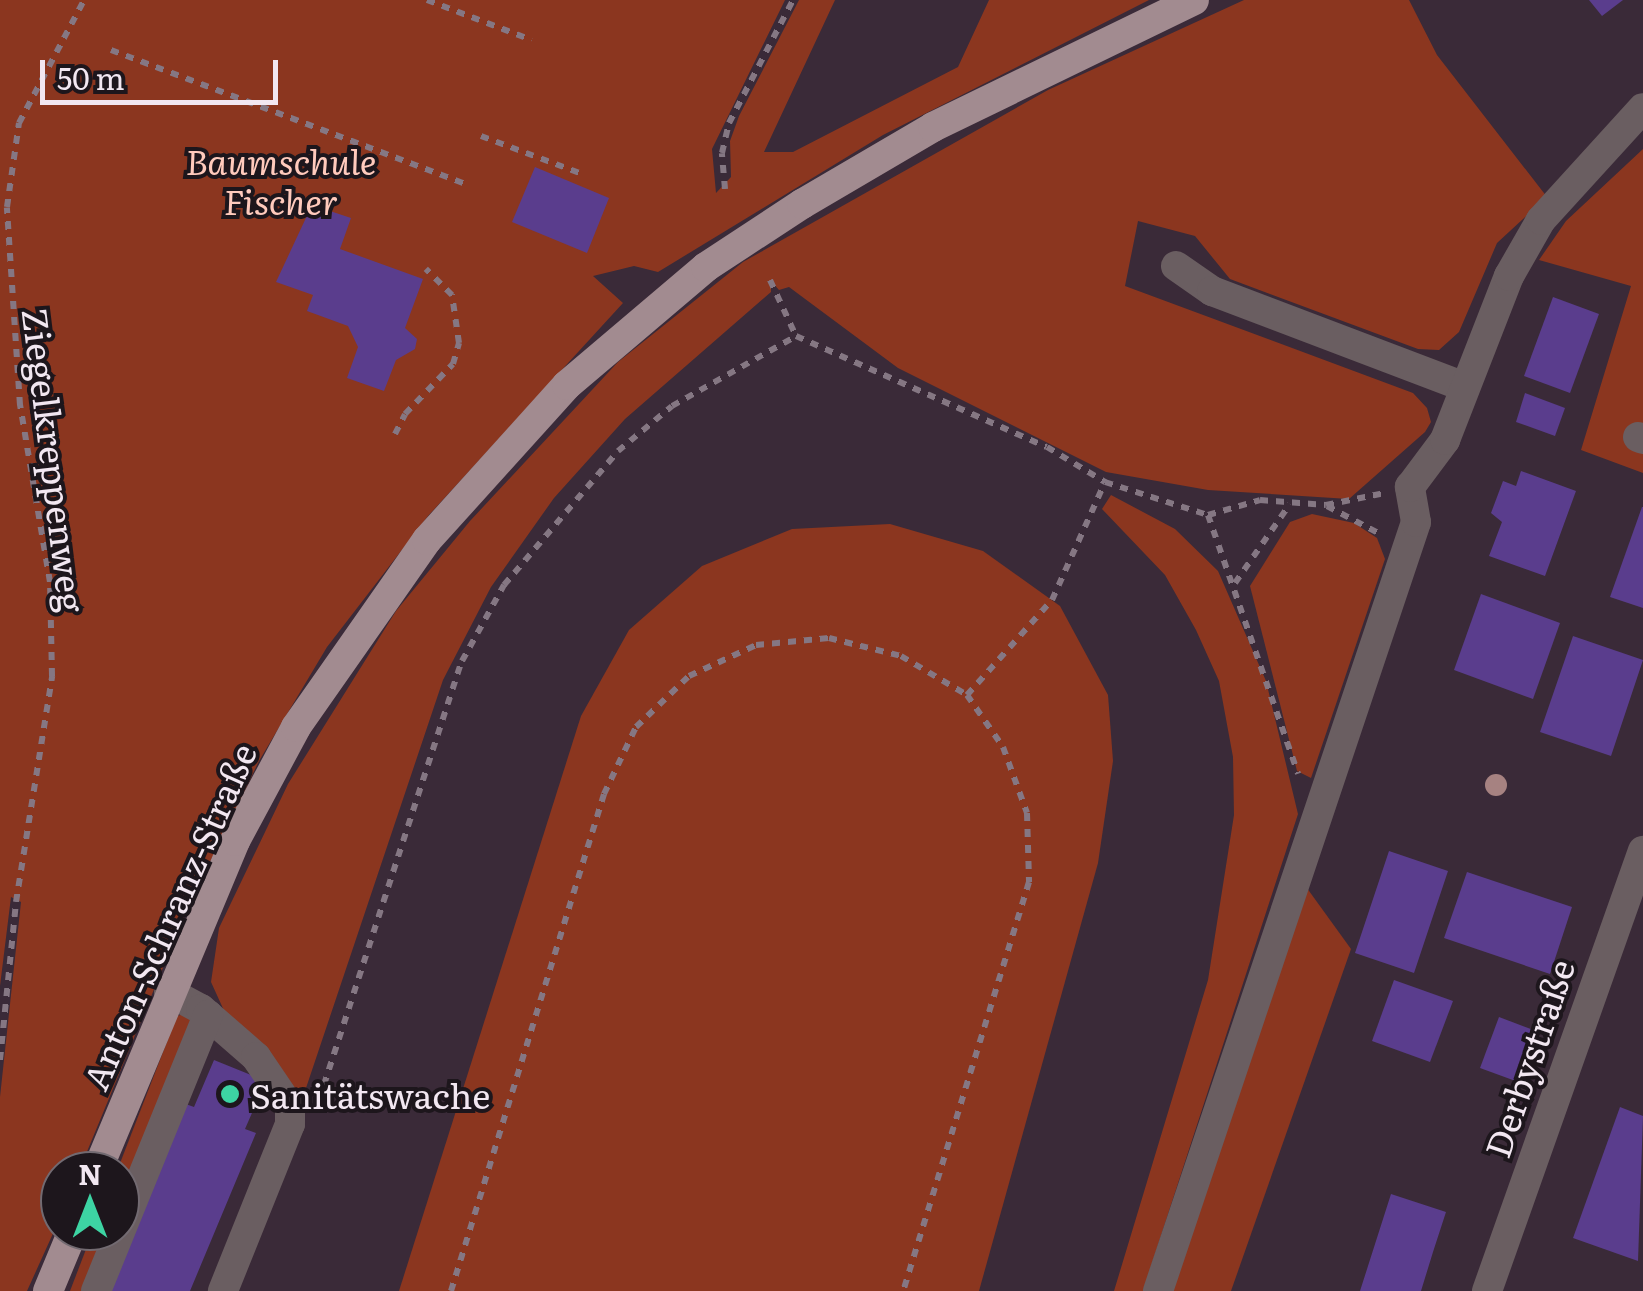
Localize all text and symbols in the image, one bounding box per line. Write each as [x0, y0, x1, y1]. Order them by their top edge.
scale bar [45, 40, 282, 102]
text: 50 m [57, 55, 125, 99]
park label: Baumschule Fischer [186, 139, 376, 221]
street label: Ziegelkreppenweg [16, 306, 94, 614]
street label: Anton-Schranz-Straße [73, 736, 263, 1096]
street label: Derbystraße [1475, 953, 1581, 1163]
place label: Sanitätswache [250, 1073, 490, 1115]
marker: Sanitätswache [219, 1083, 241, 1105]
north arrow [40, 1151, 140, 1251]
text: N [78, 1152, 102, 1194]

